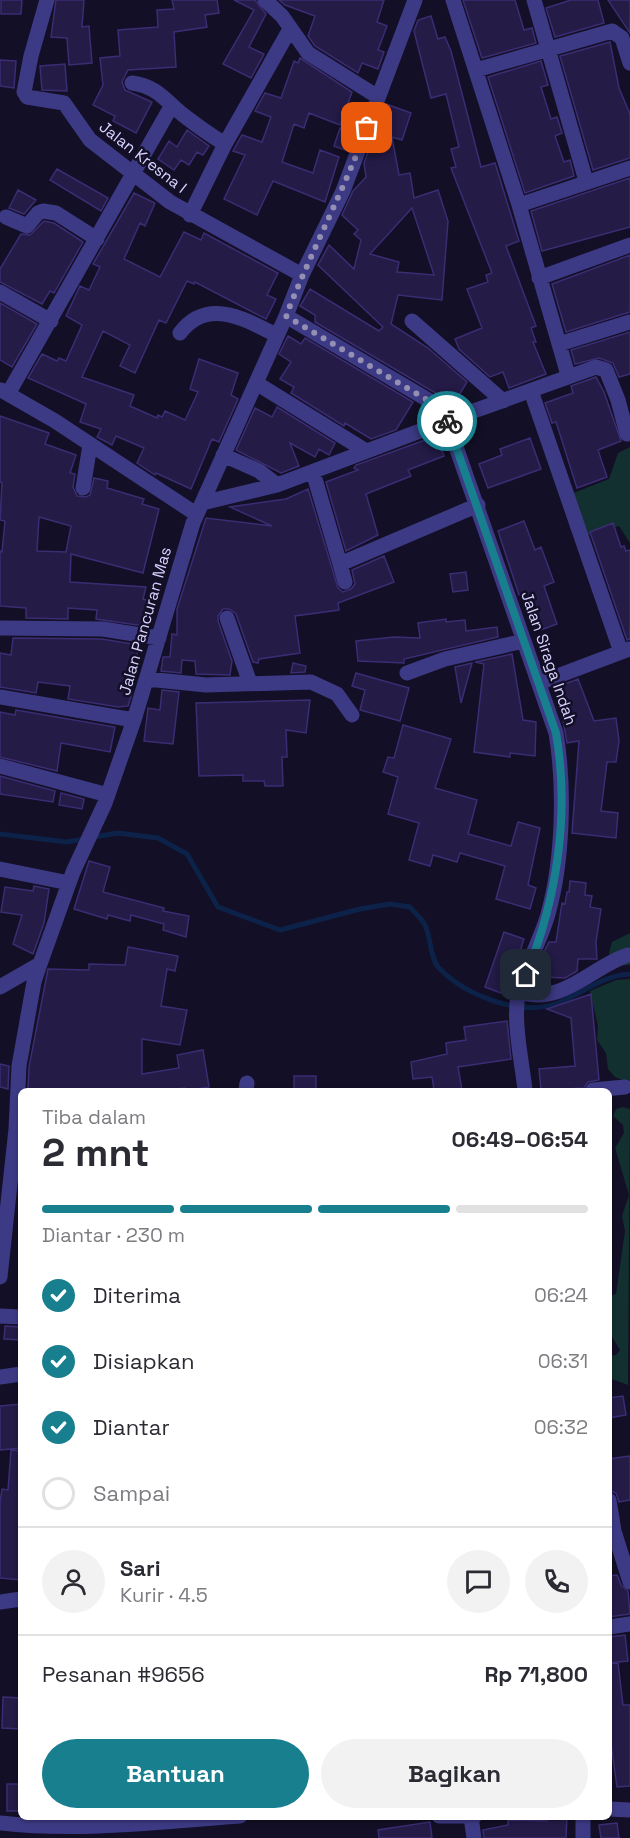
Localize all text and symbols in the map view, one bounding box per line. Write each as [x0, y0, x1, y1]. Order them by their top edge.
pin [341, 102, 392, 153]
icon: bag [350, 111, 383, 144]
street label: Jalan Kresna I [95, 116, 191, 198]
courier [417, 391, 477, 451]
icon: bike [431, 405, 464, 438]
street label: Jalan Pancuran Mas [114, 544, 176, 698]
street label: Jalan Siraga Indah [516, 588, 582, 728]
pin [500, 949, 551, 1000]
icon: home [509, 958, 542, 991]
text: Tiba dalam [42, 1104, 146, 1130]
text: 06:49–06:54 [452, 1125, 588, 1153]
text: 2 mnt [42, 1128, 150, 1177]
text: Diantar · 230 m [42, 1222, 185, 1248]
icon: check [42, 1279, 75, 1312]
text: Diterima [93, 1281, 181, 1309]
text: 06:24 [534, 1282, 588, 1308]
icon: check [42, 1345, 75, 1378]
text: Disiapkan [93, 1347, 195, 1375]
text: 06:31 [538, 1348, 588, 1374]
icon: check [42, 1411, 75, 1444]
text: Diantar [93, 1413, 170, 1441]
text: 06:32 [534, 1414, 588, 1440]
text: Sampai [93, 1479, 170, 1507]
button: person [42, 1550, 105, 1613]
button: chat [447, 1550, 510, 1613]
button: phone [525, 1550, 588, 1613]
text: Sari [120, 1554, 161, 1582]
text: Kurir · 4.5 [120, 1582, 208, 1608]
text: Pesanan #9656 [42, 1660, 205, 1688]
text: Rp 71,800 [484, 1660, 588, 1688]
button: Bantuan [42, 1739, 309, 1808]
button: Bagikan [321, 1739, 588, 1808]

